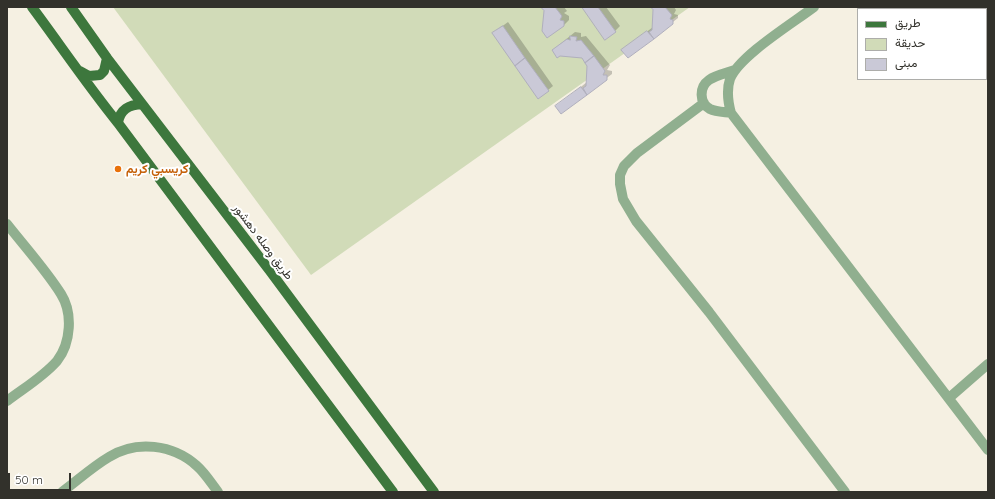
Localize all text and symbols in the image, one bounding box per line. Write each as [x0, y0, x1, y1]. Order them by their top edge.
legend [857, 8, 987, 80]
text: طريق [895, 15, 920, 30]
text: حديقة [895, 35, 925, 50]
text: مبنى [895, 55, 917, 70]
place label: كريسبي كريم [126, 162, 189, 176]
marker: كريسبي كريم [113, 164, 123, 174]
street label: طريق وصله دهشور [230, 201, 296, 283]
scale bar [10, 465, 73, 491]
text: 50 m [15, 472, 43, 487]

